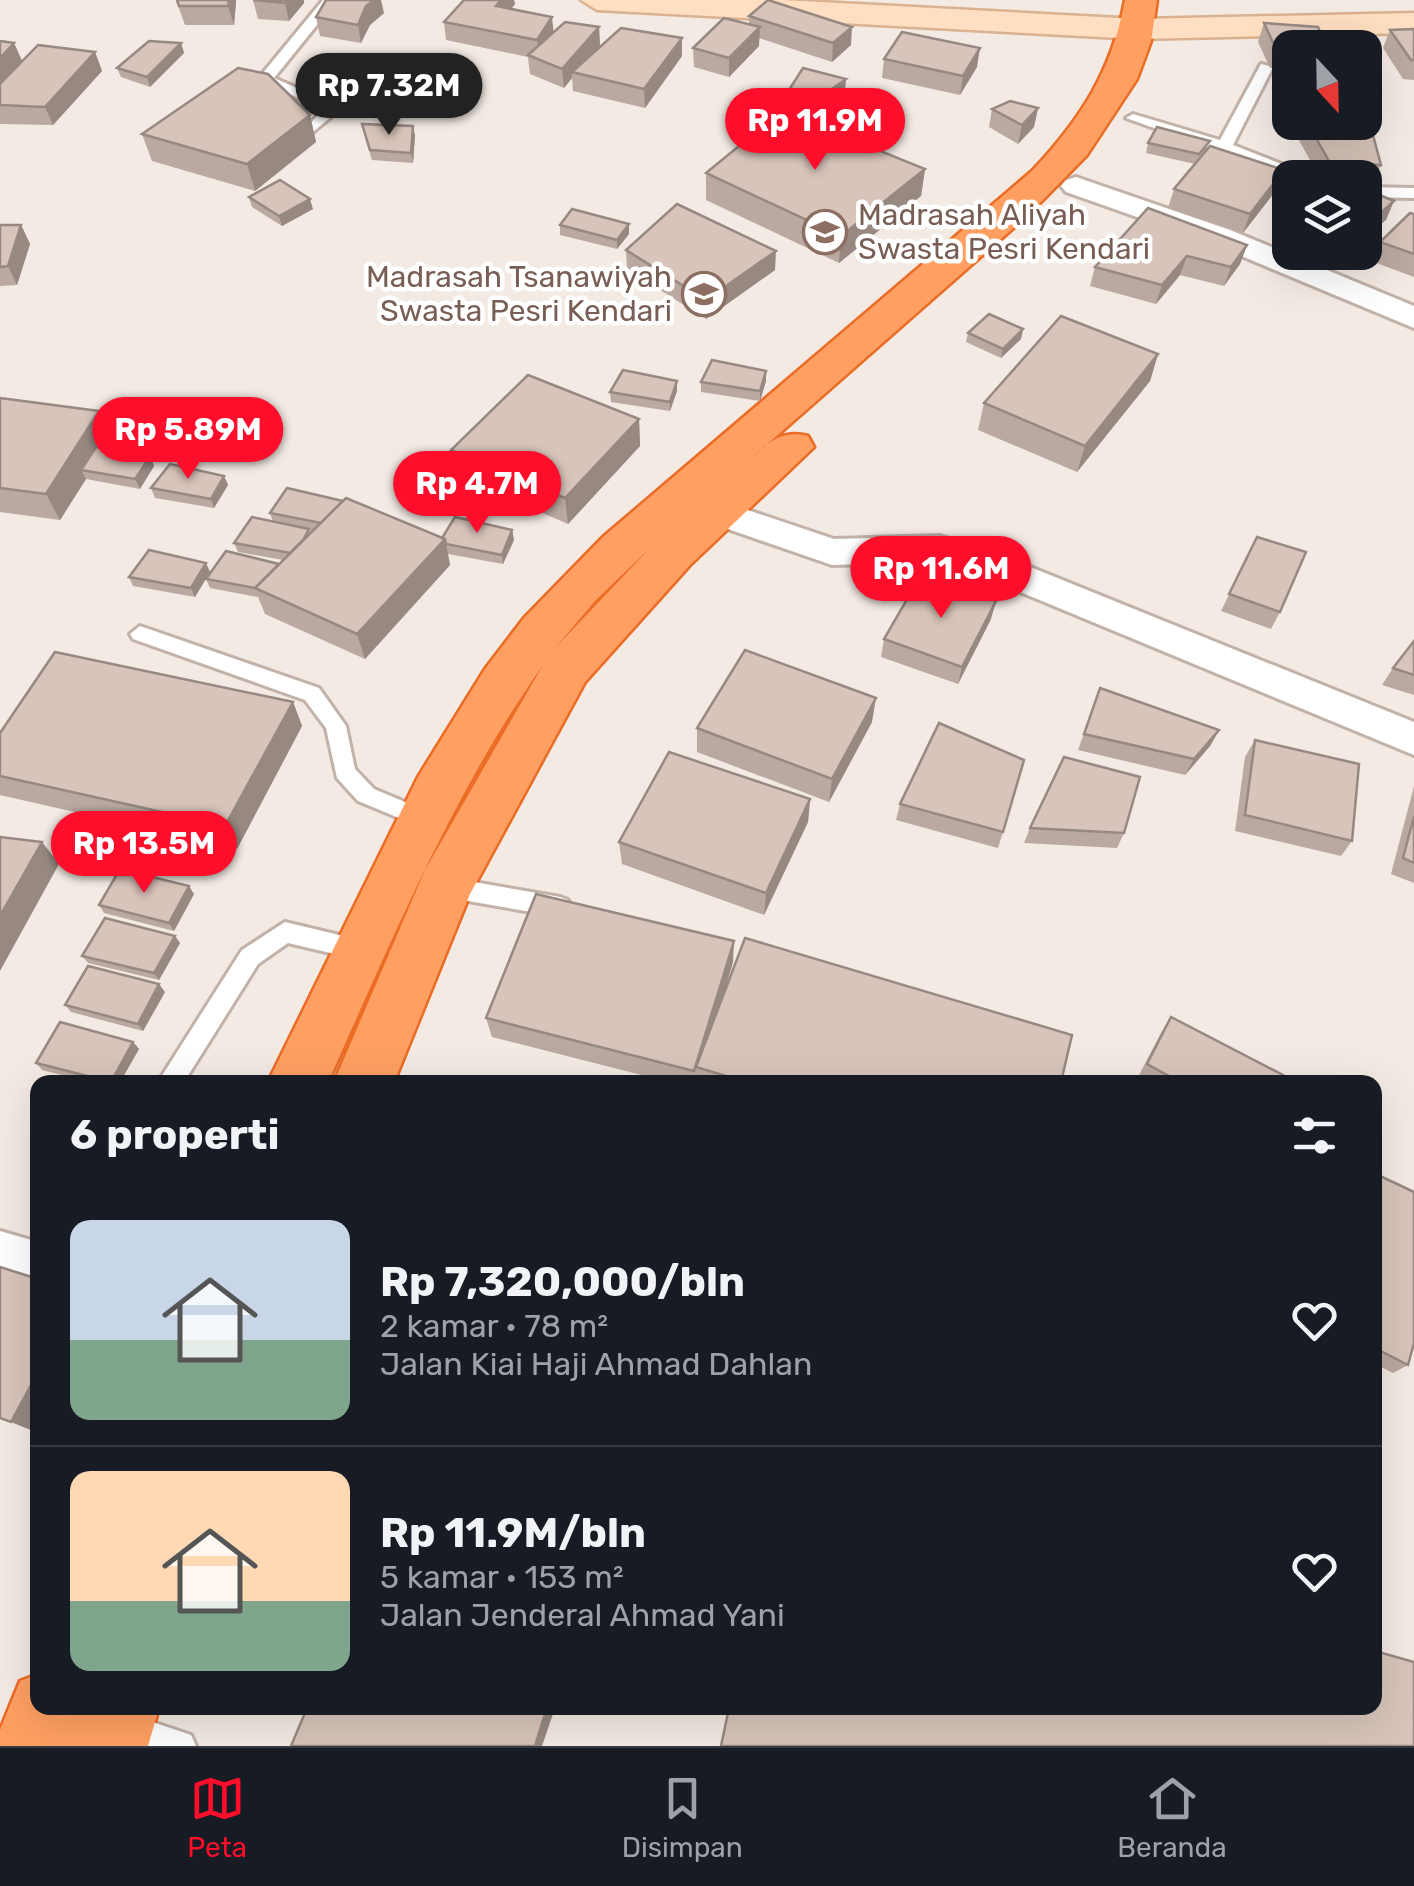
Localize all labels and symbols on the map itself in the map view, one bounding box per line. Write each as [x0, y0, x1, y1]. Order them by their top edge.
north arrow [1272, 30, 1382, 140]
pin: Rp 7.32M [286, 53, 492, 138]
pin: Rp 11.9M [712, 88, 918, 173]
place label: Madrasah Aliyah Swasta Pesri Kendari [858, 197, 1150, 267]
school or university icon: Madrasah Aliyah Swasta Pesri Kendari [802, 209, 848, 255]
place label: Madrasah Tsanawiyah Swasta Pesri Kendari [366, 259, 672, 329]
school or university icon: Madrasah Tsanawiyah Swasta Pesri Kendari [681, 271, 727, 317]
pin: Rp 5.89M [85, 397, 291, 482]
pin: Rp 4.7M [385, 451, 569, 536]
pin: Rp 11.6M [838, 536, 1044, 621]
pin: Rp 13.5M [41, 811, 247, 896]

